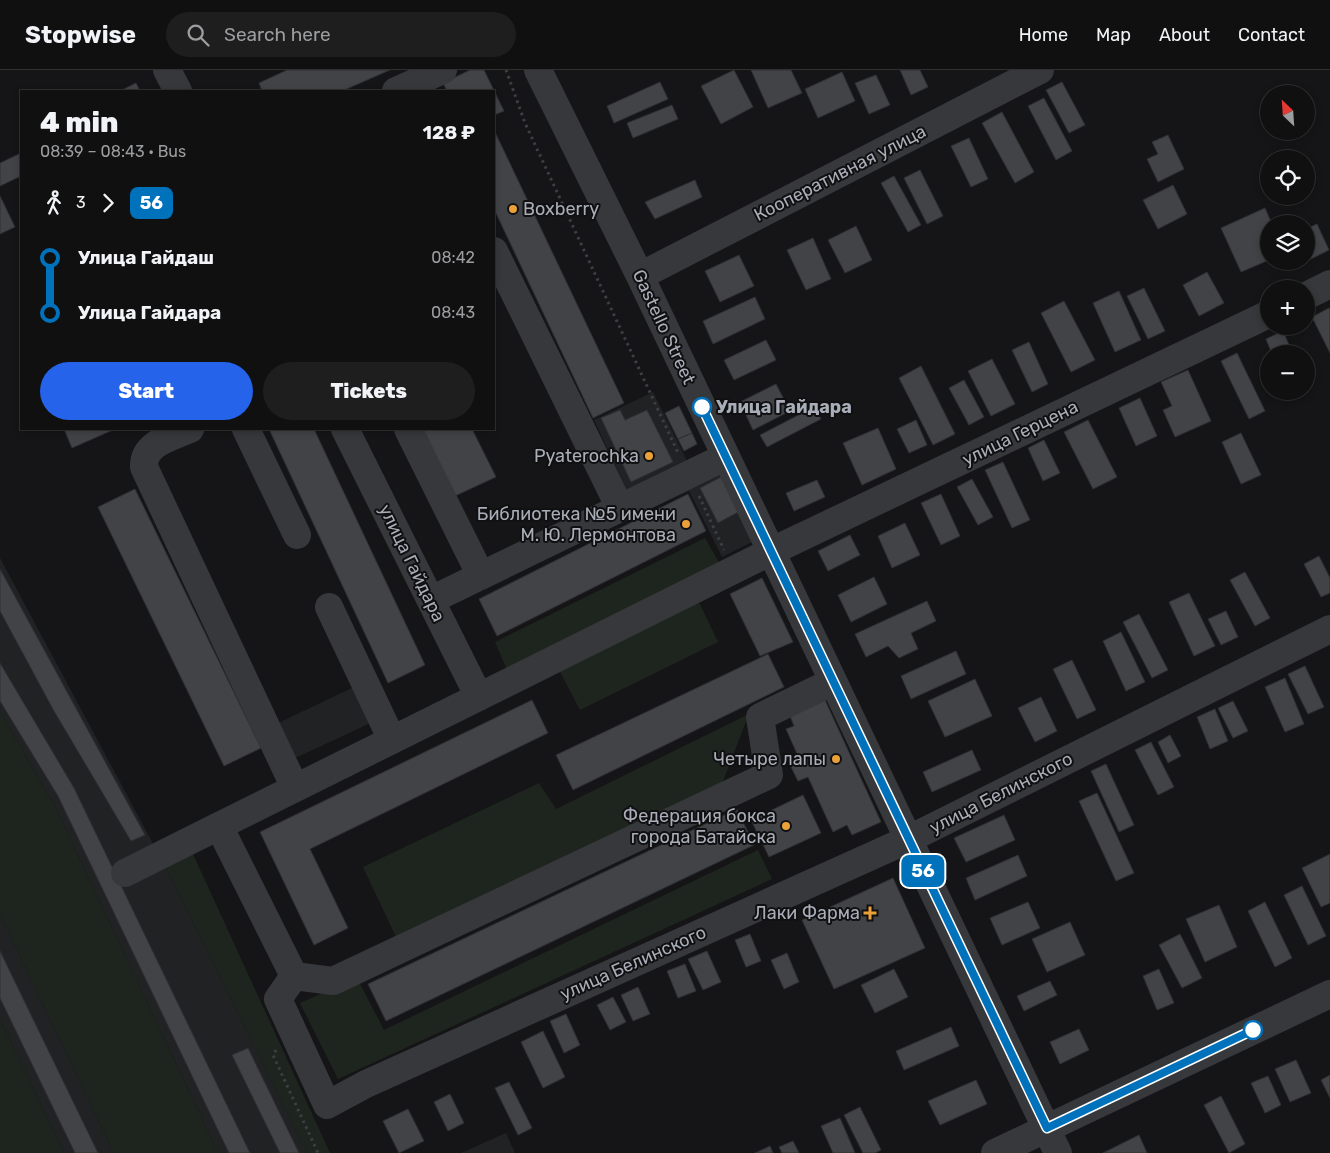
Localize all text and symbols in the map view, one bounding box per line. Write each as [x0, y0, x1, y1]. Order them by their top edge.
search box [166, 12, 516, 57]
text: Stopwise [25, 21, 136, 49]
icon: search [184, 21, 212, 49]
text: Search here [224, 23, 331, 46]
text: Home [1019, 24, 1068, 46]
text: Map [1096, 24, 1131, 46]
text: About [1159, 24, 1210, 46]
text: Contact [1238, 24, 1305, 46]
north arrow [1260, 85, 1315, 140]
map controls [1260, 85, 1315, 400]
text: 4 min [40, 106, 118, 139]
street label: Кооперативная улица [750, 120, 930, 226]
text: 128 ₽ [423, 121, 475, 144]
text: 08:39 – 08:43 · Bus [40, 142, 186, 161]
button: locate [1260, 150, 1315, 205]
icon: walk [40, 189, 68, 217]
icon: forward [94, 189, 122, 217]
text: 56 [140, 192, 163, 214]
text: 3 [76, 193, 86, 212]
place label: Boxberry [523, 198, 599, 220]
marker: Boxberry [507, 203, 519, 215]
button: layers [1260, 215, 1315, 270]
text: Улица Гайдаш [78, 246, 214, 269]
text: 08:42 [431, 248, 475, 267]
street label: Gastello Street [628, 266, 700, 388]
button: + [1260, 280, 1315, 335]
text: Улица Гайдара [78, 301, 221, 324]
text: 08:43 [431, 303, 475, 322]
button: − [1260, 345, 1315, 400]
button: Start [40, 362, 253, 420]
button: Tickets [263, 362, 475, 420]
street label: улица Герцена [958, 395, 1082, 471]
place label: Улица Гайдара [716, 396, 852, 418]
marker: Улица Гайдара [692, 397, 712, 417]
place label: Pyaterochka [534, 445, 639, 467]
marker: Pyaterochka [643, 450, 655, 462]
street label: улица Гайдара [374, 501, 450, 625]
place label: Библиотека №5 имени М. Ю. Лермонтова [477, 503, 676, 546]
marker: Библиотека №5 имени М. Ю. Лермонтова [680, 518, 692, 530]
street label: улица Белинского [926, 747, 1076, 839]
place label: Четыре лапы [713, 748, 826, 770]
marker: Четыре лапы [830, 753, 842, 765]
place label: Федерация бокса города Батайска [623, 805, 776, 848]
marker: Федерация бокса города Батайска [780, 820, 792, 832]
line badge: 56 [900, 855, 946, 887]
text: 56 [911, 860, 935, 882]
place label: Лаки Фарма [754, 902, 860, 924]
marker: Лаки Фарма [864, 907, 876, 919]
street label: улица Белинского [557, 921, 709, 1005]
unlabelled marker [1243, 1020, 1263, 1040]

